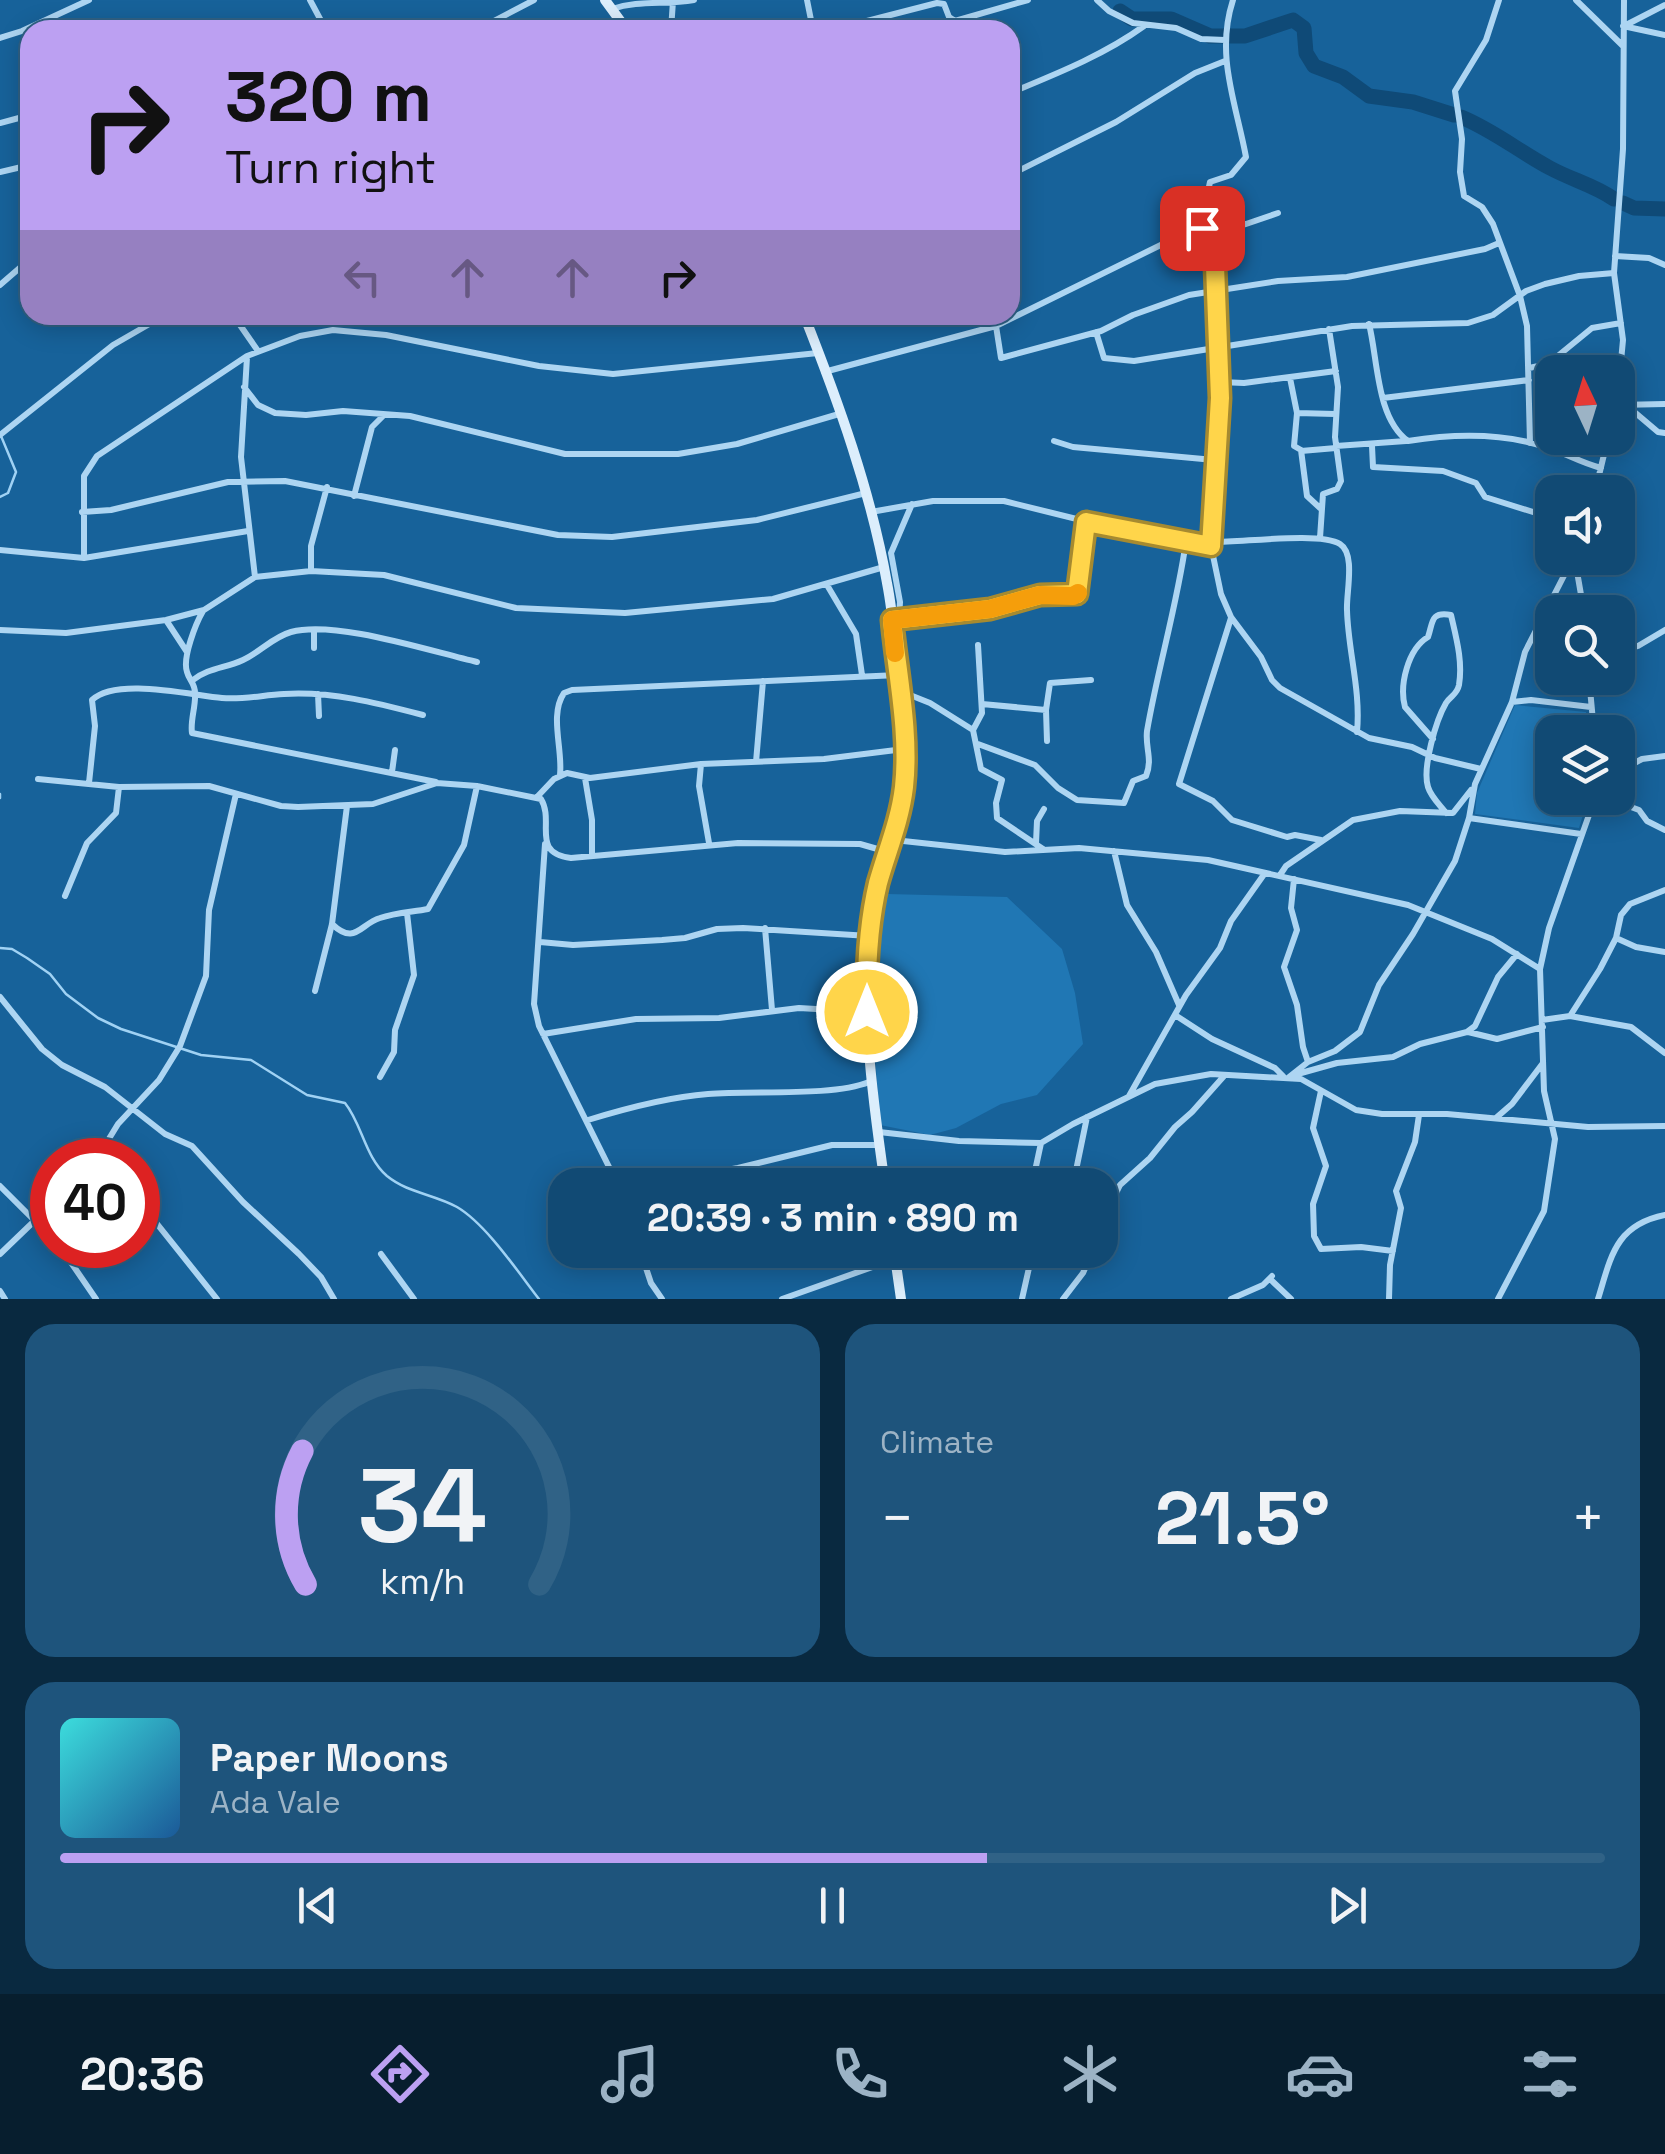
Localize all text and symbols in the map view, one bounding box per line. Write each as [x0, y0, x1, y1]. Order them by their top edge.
text: 320 m [225, 52, 432, 141]
icon: right [60, 60, 190, 190]
text: Turn right [225, 139, 436, 196]
pin [1160, 186, 1245, 271]
icon: arrive [1175, 201, 1230, 256]
icon: left [335, 250, 390, 305]
icon: ahead [440, 250, 495, 305]
icon: ahead [545, 250, 600, 305]
icon: right [650, 250, 705, 305]
north arrow [1535, 355, 1635, 455]
map controls [1535, 355, 1635, 815]
button: sound [1535, 475, 1635, 575]
button: search [1535, 595, 1635, 695]
button: layers [1535, 715, 1635, 815]
position arrow [815, 960, 919, 1064]
speed limit sign: 40 [30, 1138, 160, 1268]
text: 20:39 · 3 min · 890 m [647, 1194, 1019, 1242]
text: Climate [880, 1422, 994, 1462]
text: 34 [358, 1440, 487, 1572]
text: 21.5° [1155, 1470, 1330, 1566]
text: − [880, 1483, 914, 1553]
text: + [1571, 1483, 1605, 1553]
text: km/h [380, 1559, 465, 1604]
text: Paper Moons [210, 1734, 449, 1782]
text: Ada Vale [210, 1782, 341, 1822]
icon: previous [290, 1878, 345, 1933]
icon: pause [805, 1878, 860, 1933]
icon: next [1320, 1878, 1375, 1933]
icon: directions [365, 2039, 435, 2109]
icon: music [595, 2039, 665, 2109]
icon: phone [825, 2039, 895, 2109]
icon: climate [1055, 2039, 1125, 2109]
icon: car [1285, 2039, 1355, 2109]
icon: filters [1515, 2039, 1585, 2109]
text: 20:36 [80, 2046, 205, 2103]

